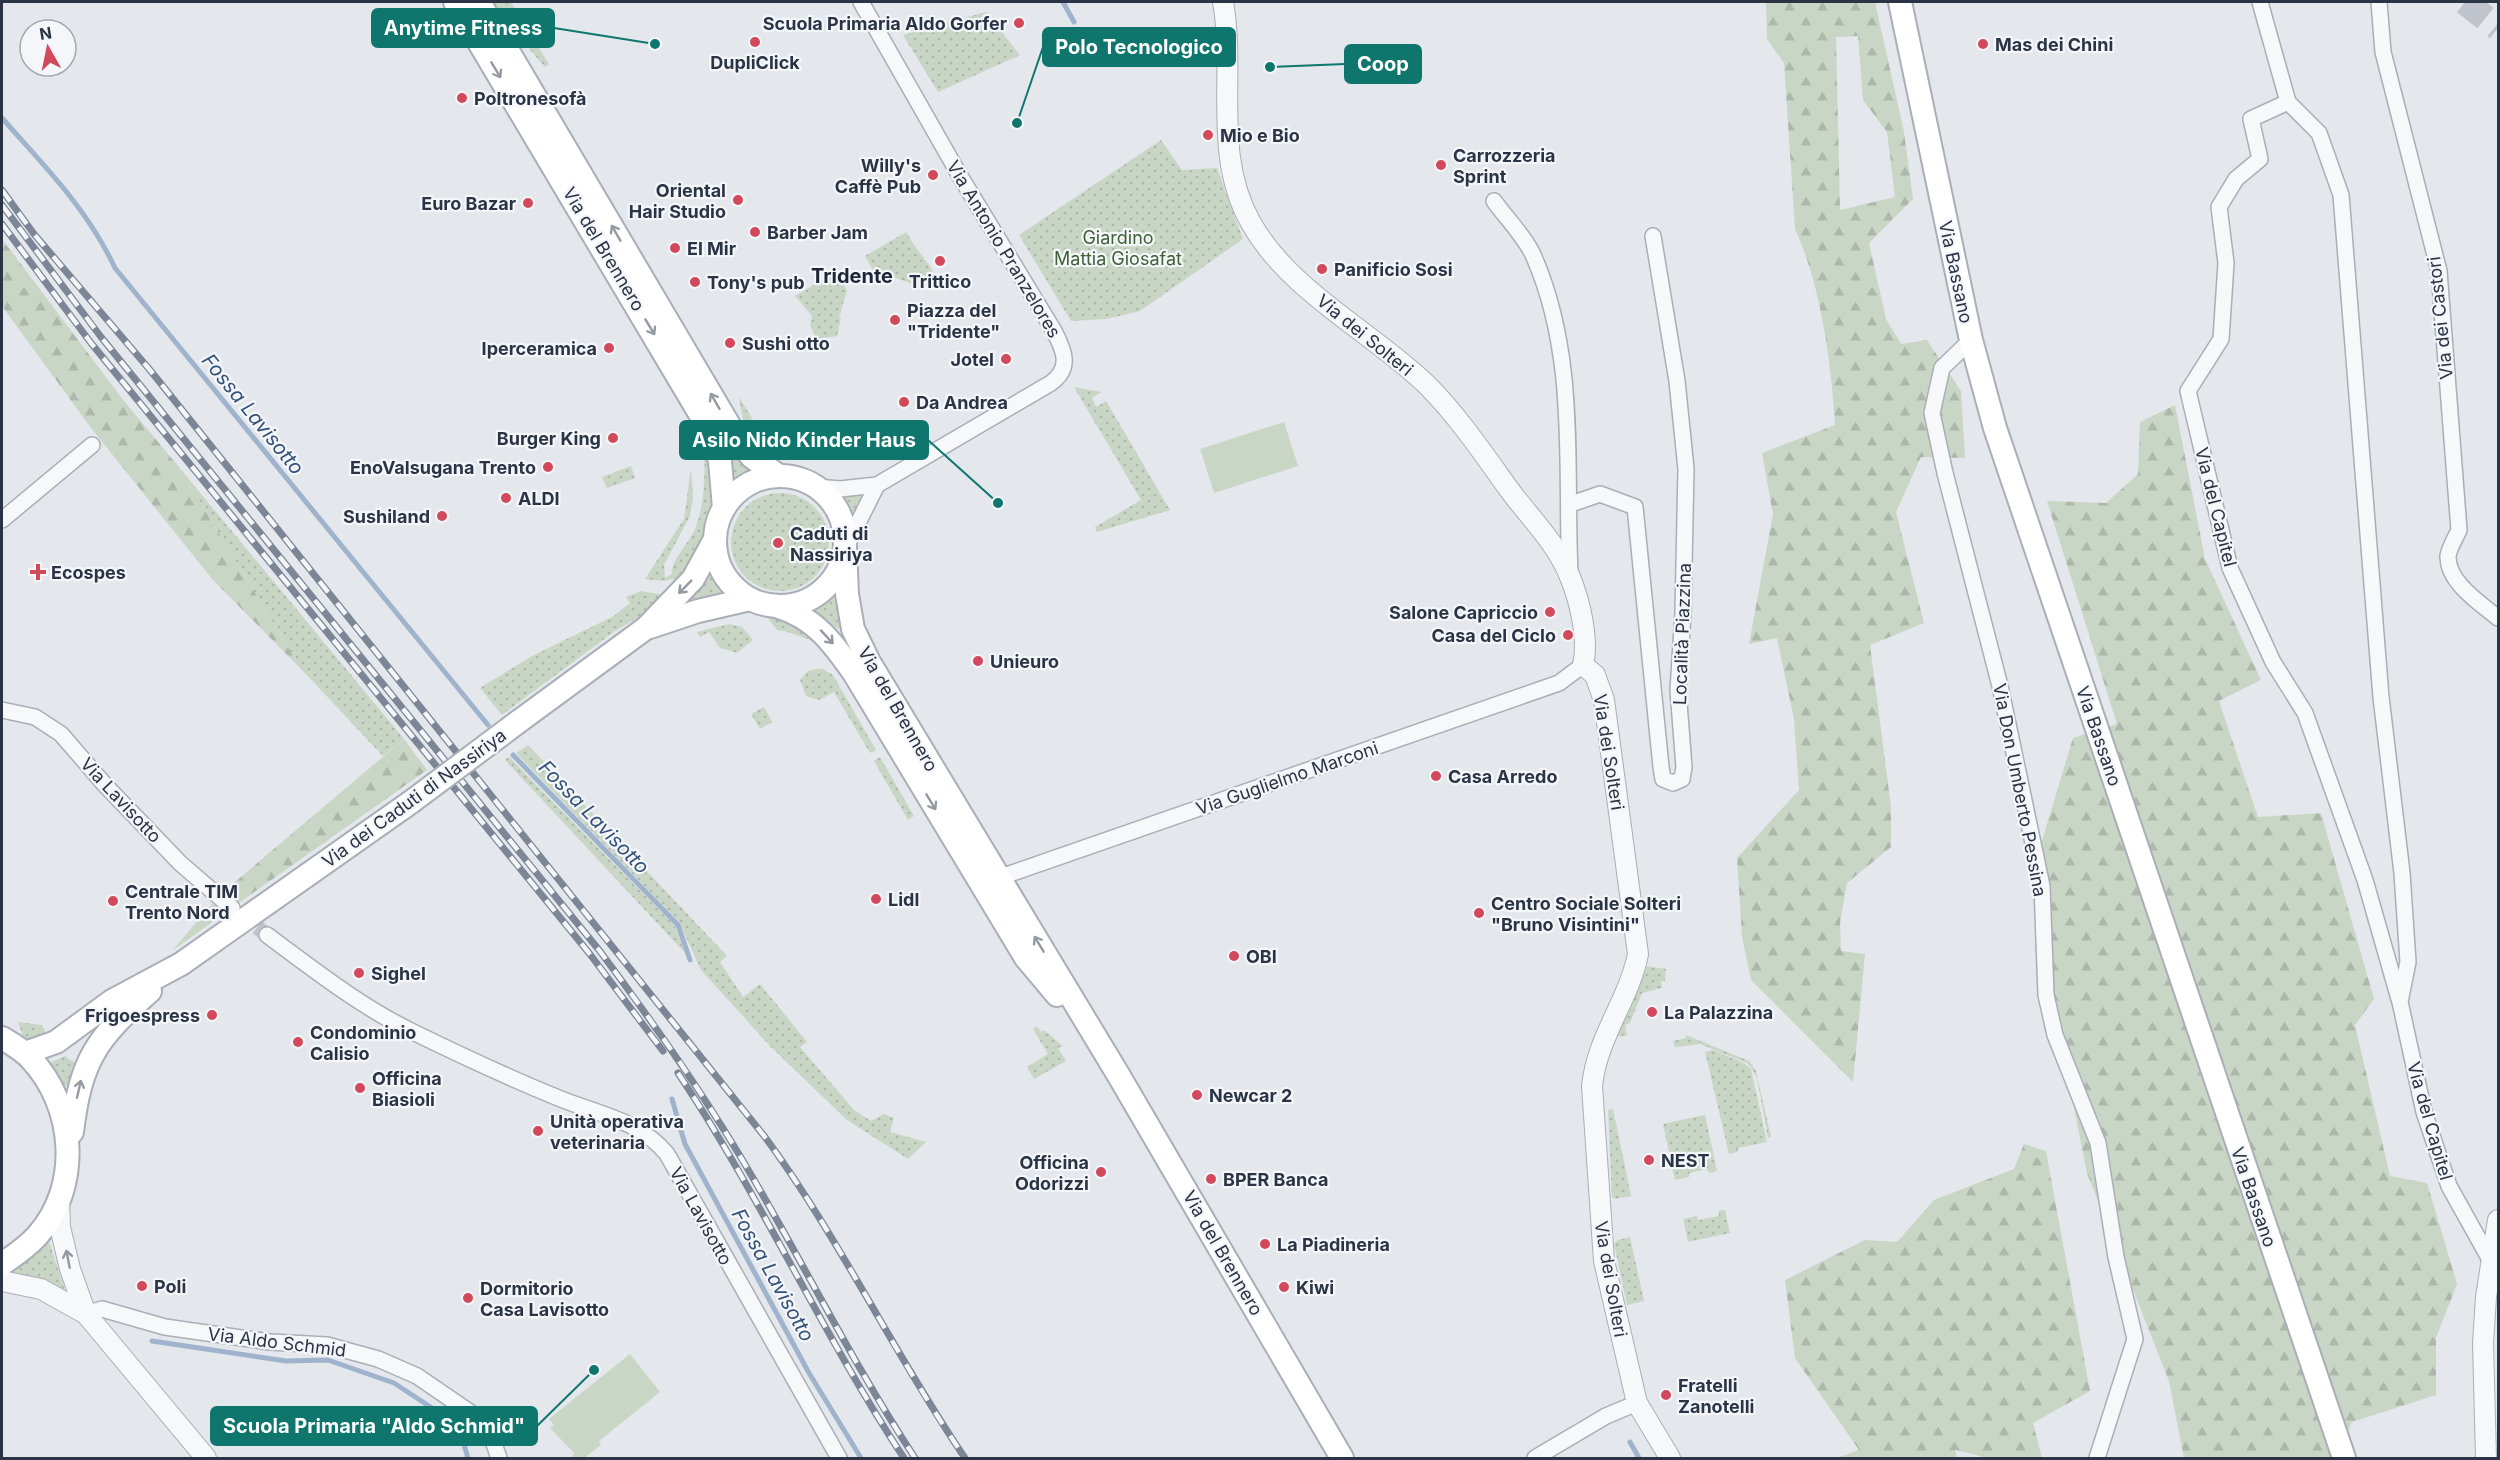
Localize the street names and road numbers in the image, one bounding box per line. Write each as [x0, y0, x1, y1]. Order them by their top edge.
street label: Via Antonio Pranzelores [943, 157, 1065, 341]
street label: Via del Brennero [559, 183, 649, 315]
street label: Via Bassano [1935, 219, 1977, 325]
street label: Via dei Castori [2423, 255, 2457, 381]
street label: Via dei Solteri [1313, 290, 1417, 380]
street label: Via del Capitel [2191, 445, 2241, 569]
street label: Località Piazzina [1669, 562, 1695, 706]
street label: Via del Brennero [854, 643, 942, 775]
street label: Via Don Umberto Pessina [1989, 682, 2051, 898]
street label: Via Bassano [2072, 683, 2126, 789]
street label: Via dei Solteri [1589, 692, 1629, 812]
street label: Via dei Caduti di Nassiriya [318, 724, 510, 872]
street label: Via Guglielmo Marconi [1193, 737, 1381, 819]
street label: Via Lavisotto [76, 753, 166, 847]
street label: Via del Capitel [2403, 1059, 2457, 1183]
street label: Via Bassano [2227, 1144, 2281, 1250]
street label: Via Lavisotto [665, 1163, 737, 1269]
street label: Via del Brennero [1179, 1187, 1267, 1319]
street label: Via dei Solteri [1590, 1219, 1632, 1339]
street label: Via Aldo Schmid [207, 1323, 347, 1361]

